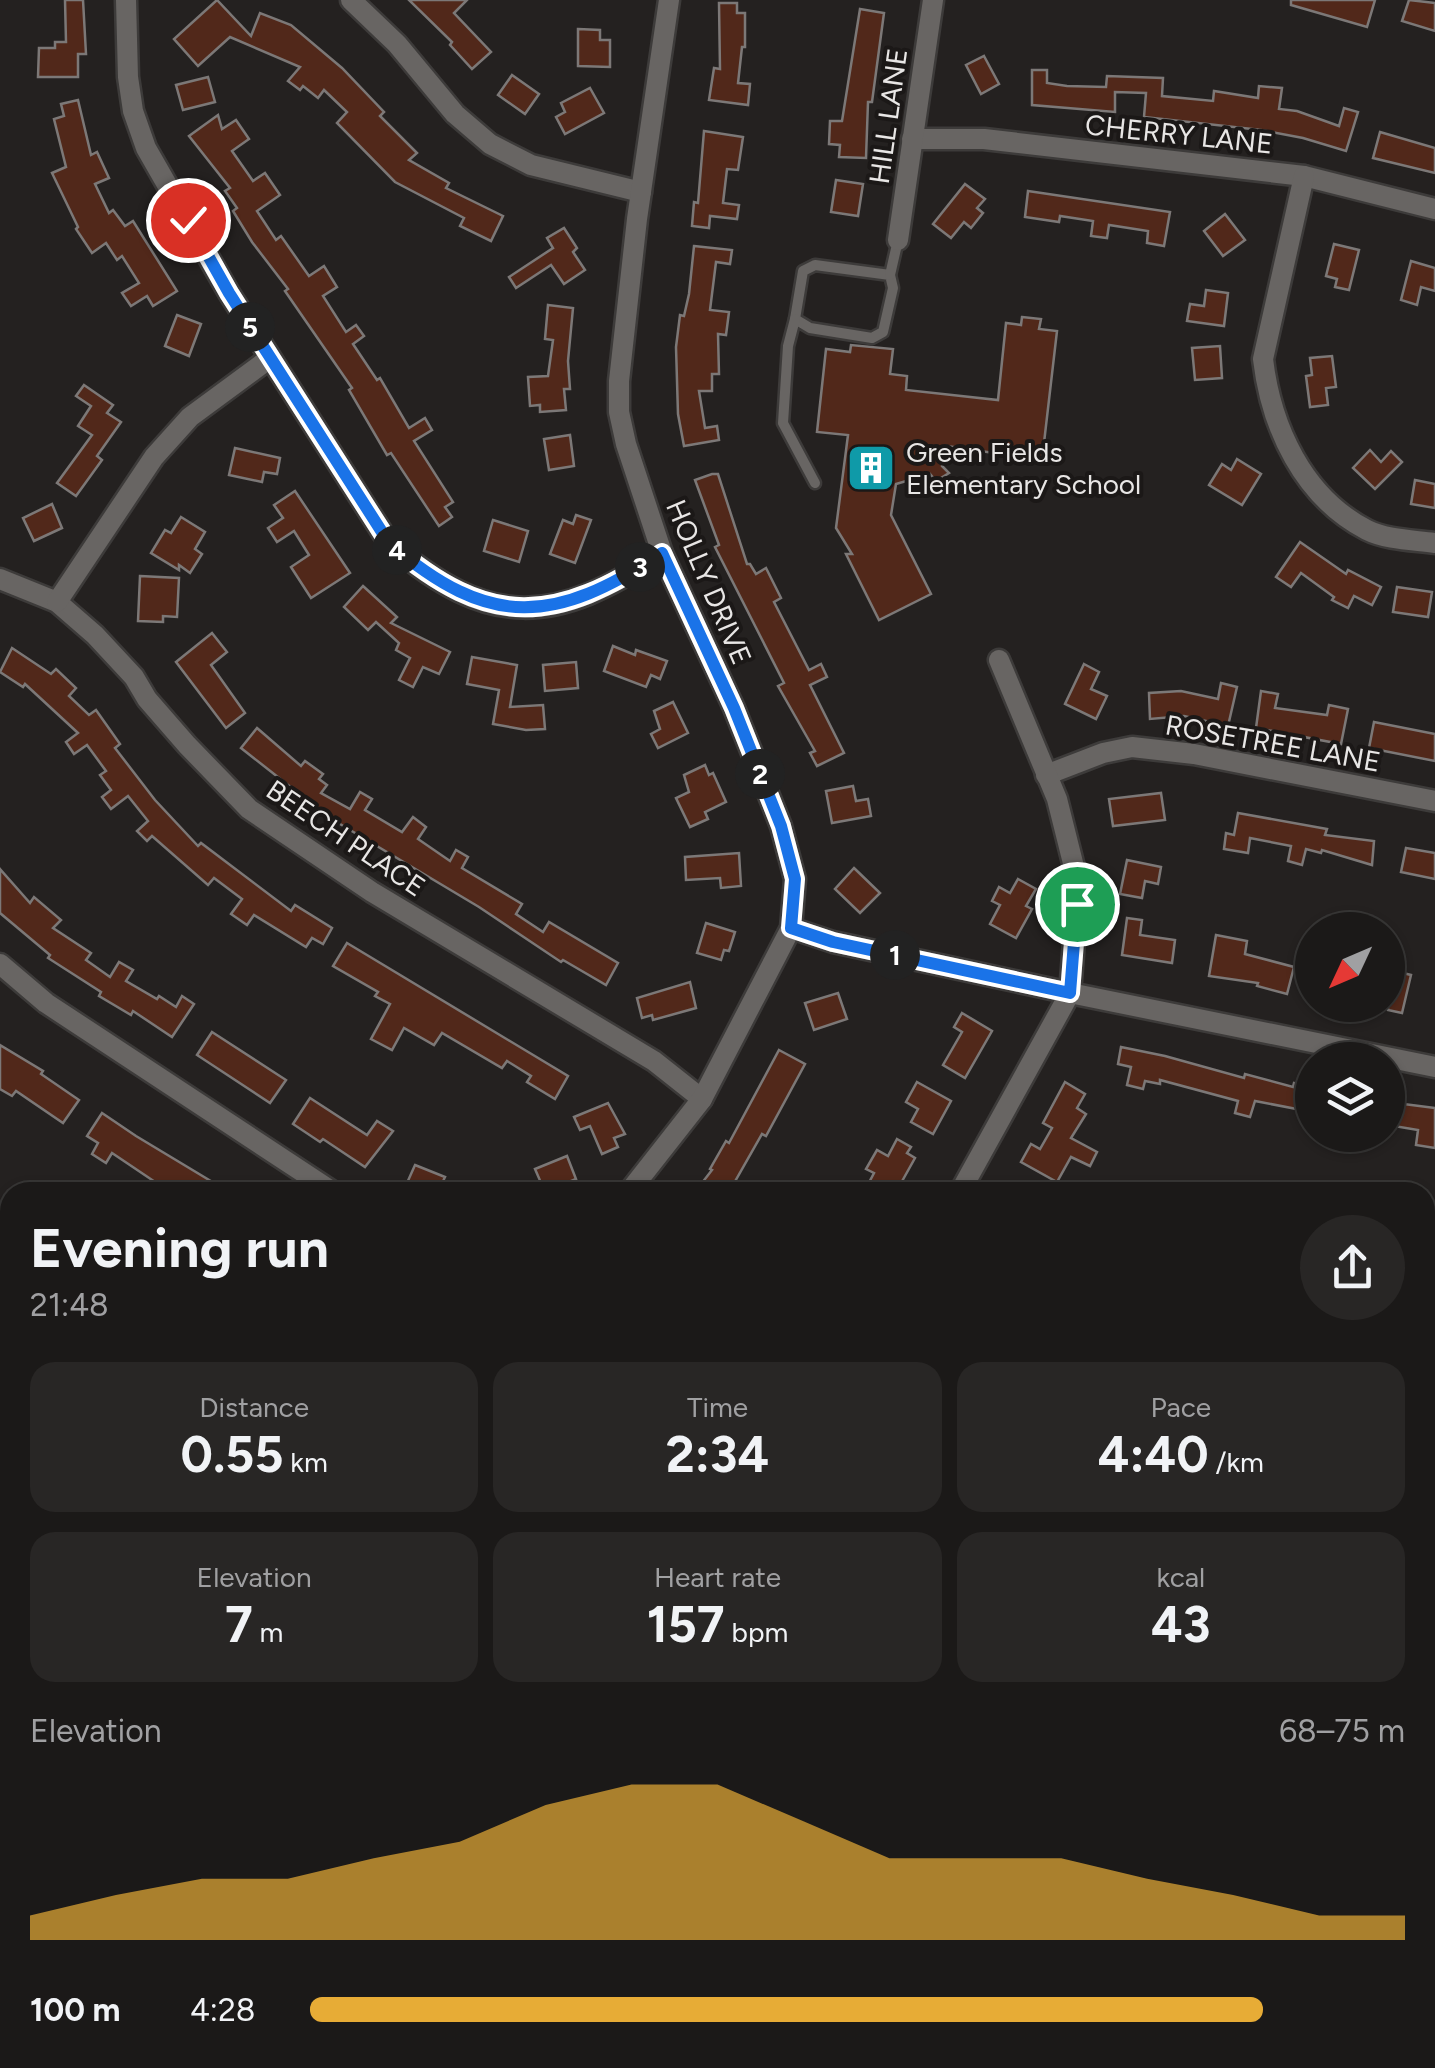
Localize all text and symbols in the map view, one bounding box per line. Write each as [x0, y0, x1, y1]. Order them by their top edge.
street label: HILL LANE [862, 46, 914, 186]
street label: CHERRY LANE [1084, 107, 1274, 161]
pin [146, 178, 231, 263]
icon: check [161, 193, 216, 248]
pin: 5 [225, 302, 275, 352]
text: 5 [242, 310, 258, 344]
place label: Green Fields Elementary School [906, 435, 1141, 501]
building icon: Green Fields Elementary School [845, 442, 897, 494]
street label: HOLLY DRIVE [659, 494, 759, 670]
pin: 4 [372, 525, 422, 575]
text: 4 [388, 533, 406, 567]
pin: 3 [615, 542, 665, 592]
text: 3 [632, 550, 648, 584]
street label: ROSETREE LANE [1163, 707, 1383, 779]
pin: 2 [735, 749, 785, 799]
text: 2 [752, 757, 768, 791]
street label: BEECH PLACE [260, 772, 432, 904]
pin [1035, 862, 1120, 947]
icon: arrive [1050, 877, 1105, 932]
north arrow [1295, 912, 1405, 1022]
map controls [1295, 912, 1405, 1152]
pin: 1 [870, 930, 920, 980]
text: 1 [889, 938, 901, 972]
button: layers [1295, 1042, 1405, 1152]
text: Evening run [30, 1215, 329, 1281]
button: share [1300, 1215, 1405, 1320]
text: 21:48 [30, 1286, 109, 1324]
text: Distance [199, 1390, 309, 1424]
text: Time [687, 1390, 748, 1424]
text: Pace [1151, 1390, 1211, 1424]
text: 0.55 [181, 1424, 283, 1485]
text: 2:34 [666, 1424, 769, 1485]
text: 4:40 [1098, 1424, 1209, 1485]
text: km [283, 1445, 328, 1479]
text: /km [1209, 1445, 1264, 1479]
text: Elevation [197, 1560, 312, 1594]
text: Heart rate [654, 1560, 781, 1594]
text: kcal [1156, 1560, 1205, 1594]
text: 7 [225, 1594, 253, 1655]
text: 157 [647, 1594, 725, 1655]
text: 43 [1151, 1594, 1211, 1655]
text: m [253, 1615, 283, 1649]
text: bpm [725, 1615, 788, 1649]
text: Elevation [30, 1712, 162, 1750]
text: 68–75 m [1279, 1712, 1405, 1750]
text: 100 m [30, 1991, 121, 2029]
text: 4:28 [190, 1991, 256, 2029]

